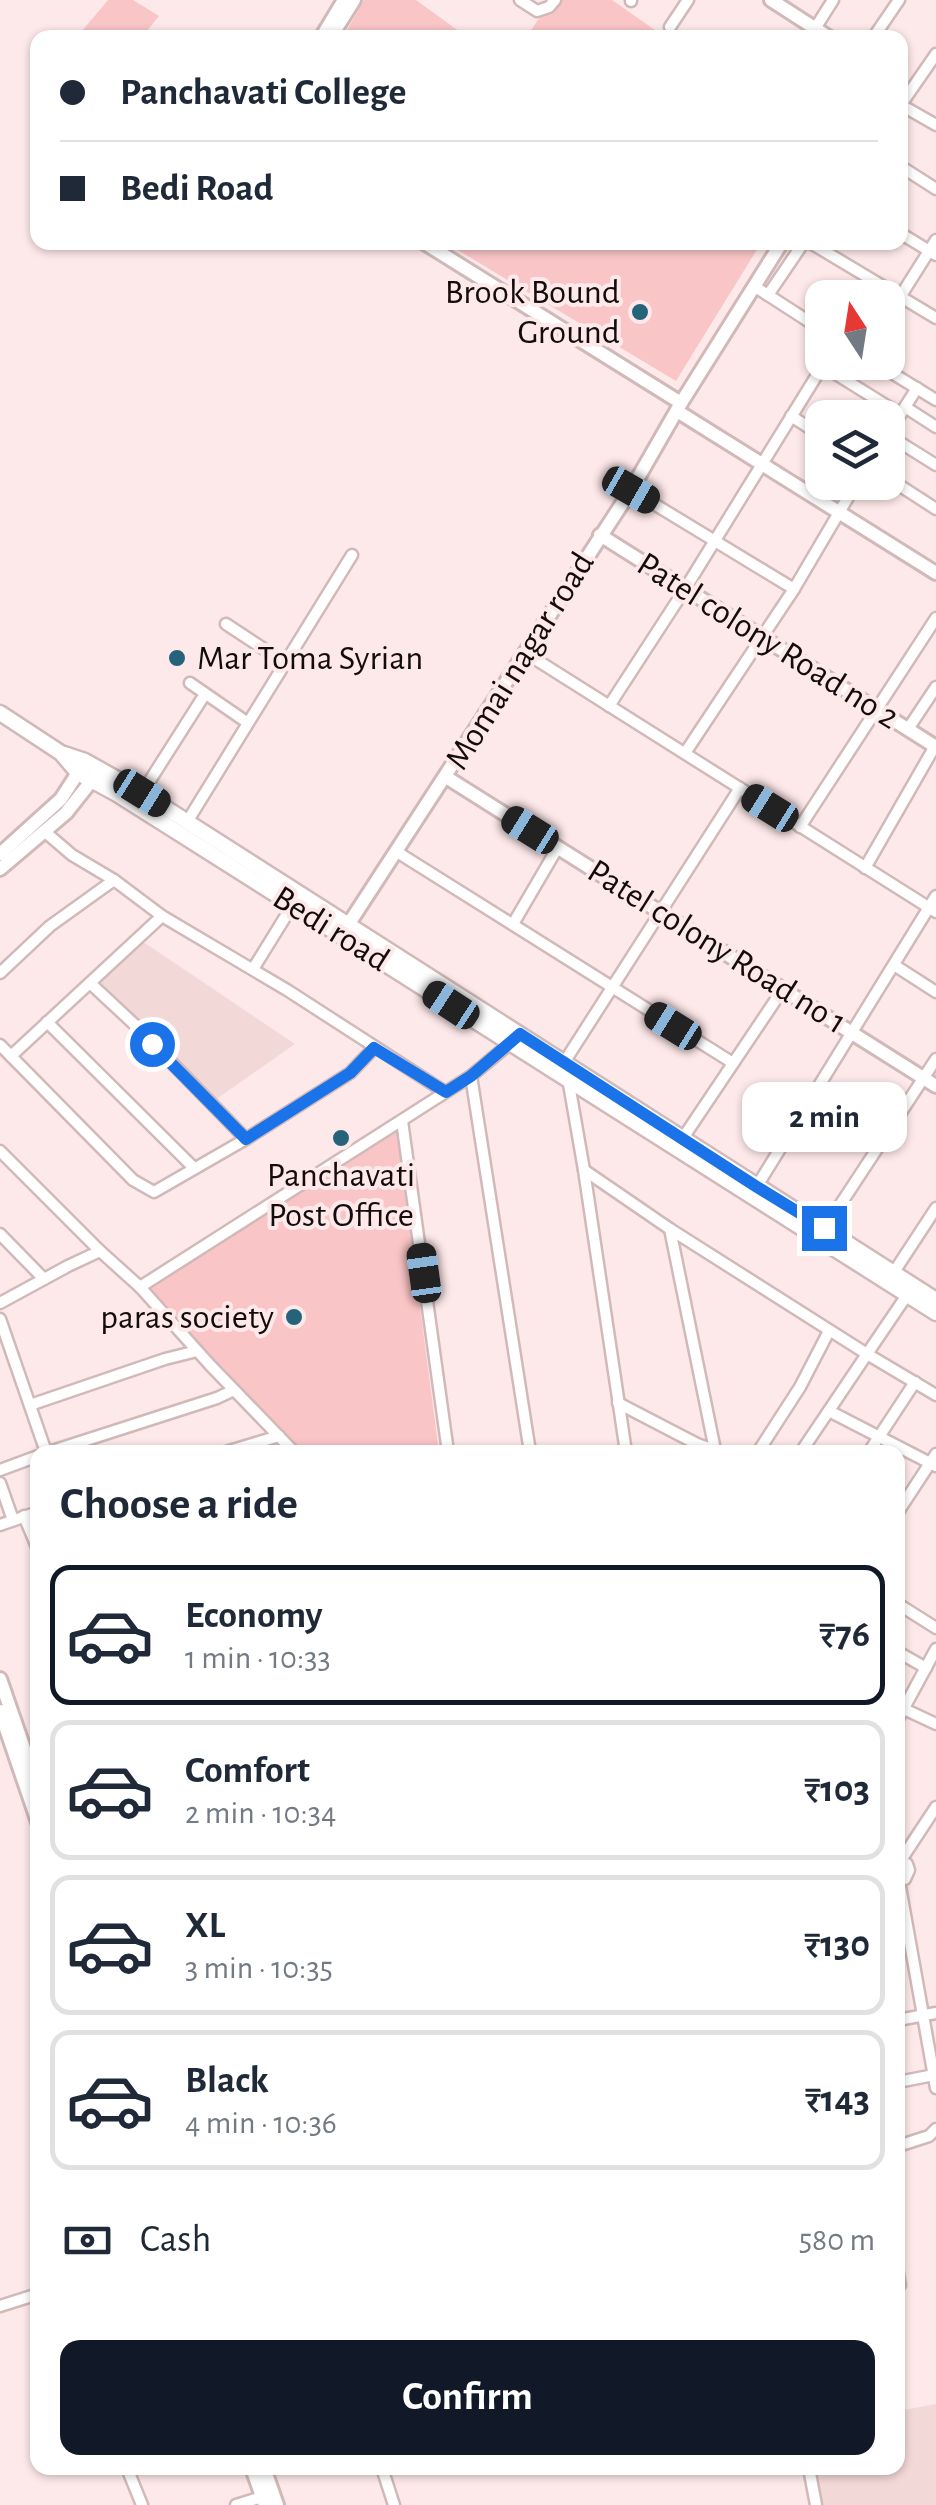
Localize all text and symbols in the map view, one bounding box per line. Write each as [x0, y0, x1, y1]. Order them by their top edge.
text: Panchavati College [120, 74, 406, 112]
text: Bedi Road [120, 170, 274, 208]
place label: Brook Bound Ground [445, 275, 620, 350]
north arrow [805, 280, 905, 380]
map controls [805, 280, 905, 500]
marker: Brook Bound Ground [629, 301, 651, 323]
button: layers [805, 400, 905, 500]
car [598, 462, 664, 518]
street label: Momai nagar road [439, 546, 601, 776]
street label: Patel colony Road no 2 [631, 546, 905, 736]
place label: Mar Toma Syrian [197, 641, 423, 676]
marker: Mar Toma Syrian [166, 647, 188, 669]
car [109, 764, 175, 822]
car [737, 779, 803, 837]
car [497, 801, 563, 859]
street label: Patel colony Road no 1 [582, 853, 852, 1041]
street label: Bedi road [267, 880, 395, 978]
car [418, 976, 484, 1034]
car [640, 997, 706, 1055]
route start [130, 1022, 175, 1067]
callout: 2 min [742, 1083, 906, 1153]
text: 2 min [789, 1101, 860, 1133]
marker: Panchavati Post Office [330, 1127, 352, 1149]
place label: Panchavati Post Office [267, 1158, 415, 1233]
route end [802, 1206, 847, 1251]
car [405, 1241, 443, 1305]
place label: paras society [100, 1300, 274, 1335]
marker: paras society [283, 1306, 305, 1328]
text: Choose a ride [60, 1482, 298, 1527]
icon: car [65, 1590, 155, 1680]
text: Economy [185, 1597, 323, 1635]
text: ₹76 [819, 1616, 870, 1654]
text: 1 min · 10:33 [185, 1642, 331, 1674]
icon: car [65, 1745, 155, 1835]
text: Comfort [185, 1752, 310, 1790]
text: ₹103 [804, 1771, 870, 1809]
text: 2 min · 10:34 [185, 1797, 336, 1829]
icon: car [65, 1900, 155, 1990]
text: XL [185, 1907, 225, 1945]
text: ₹130 [804, 1926, 870, 1964]
text: 3 min · 10:35 [185, 1952, 333, 1984]
icon: car [65, 2055, 155, 2145]
text: Black [185, 2062, 269, 2100]
text: ₹143 [805, 2081, 870, 2119]
text: 4 min · 10:36 [185, 2107, 337, 2139]
icon: cash [60, 2213, 115, 2268]
text: Cash [140, 2221, 211, 2259]
text: 580 m [799, 2224, 875, 2256]
button: Confirm [60, 2340, 875, 2455]

